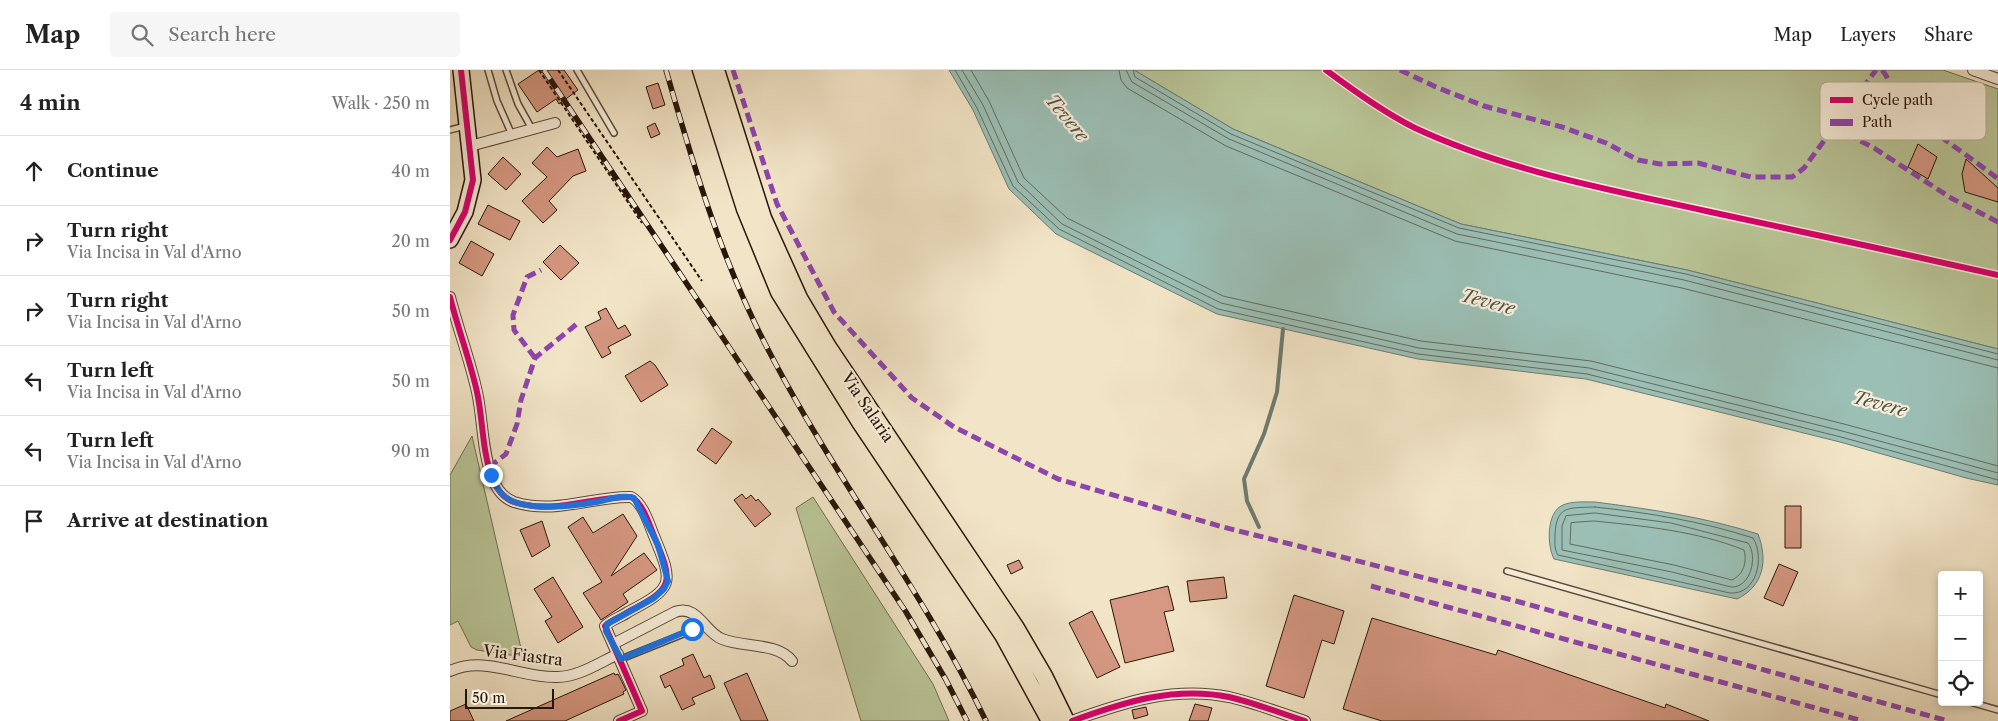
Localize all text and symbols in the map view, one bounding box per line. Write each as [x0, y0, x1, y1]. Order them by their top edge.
search box [110, 12, 460, 57]
text: Map [25, 20, 80, 49]
icon: search [128, 21, 156, 49]
text: Search here [168, 23, 276, 46]
text: Map [1774, 24, 1812, 46]
text: Layers [1840, 24, 1896, 46]
text: Share [1924, 24, 1973, 46]
legend [1820, 82, 1986, 140]
text: 4 min [20, 90, 81, 115]
water label: Tevere [1041, 90, 1094, 147]
text: Cycle path [1862, 91, 1933, 109]
text: Walk · 250 m [332, 93, 430, 113]
text: Path [1862, 113, 1892, 131]
icon: ahead [20, 157, 48, 185]
text: Continue [67, 159, 159, 182]
text: 40 m [391, 161, 430, 181]
text: Turn right [67, 219, 168, 242]
icon: right [20, 227, 48, 255]
text: 20 m [391, 231, 430, 251]
text: Via Incisa in Val d'Arno [67, 242, 241, 262]
water label: Tevere [1459, 284, 1519, 320]
text: Turn right [67, 289, 168, 312]
icon: right [20, 297, 48, 325]
text: 50 m [392, 301, 430, 321]
text: Via Incisa in Val d'Arno [67, 312, 241, 332]
text: Turn left [67, 359, 154, 382]
icon: left [20, 367, 48, 395]
street label: Via Salaria [837, 367, 899, 446]
text: 50 m [392, 371, 430, 391]
text: Via Incisa in Val d'Arno [67, 382, 241, 402]
water label: Tevere [1851, 386, 1911, 422]
text: Turn left [67, 429, 154, 452]
icon: left [20, 437, 48, 465]
text: 90 m [391, 441, 430, 461]
text: Via Incisa in Val d'Arno [67, 452, 241, 472]
route end [480, 464, 503, 487]
icon: arrive [20, 507, 48, 535]
text: Arrive at destination [67, 509, 268, 532]
map controls [1938, 571, 1983, 706]
button: + [1938, 571, 1983, 616]
button: − [1938, 616, 1983, 661]
route start [681, 618, 704, 641]
street label: Via Fiastra [481, 640, 565, 670]
button: locate [1938, 661, 1983, 706]
scale bar [465, 686, 554, 709]
text: 50 m [472, 689, 505, 707]

